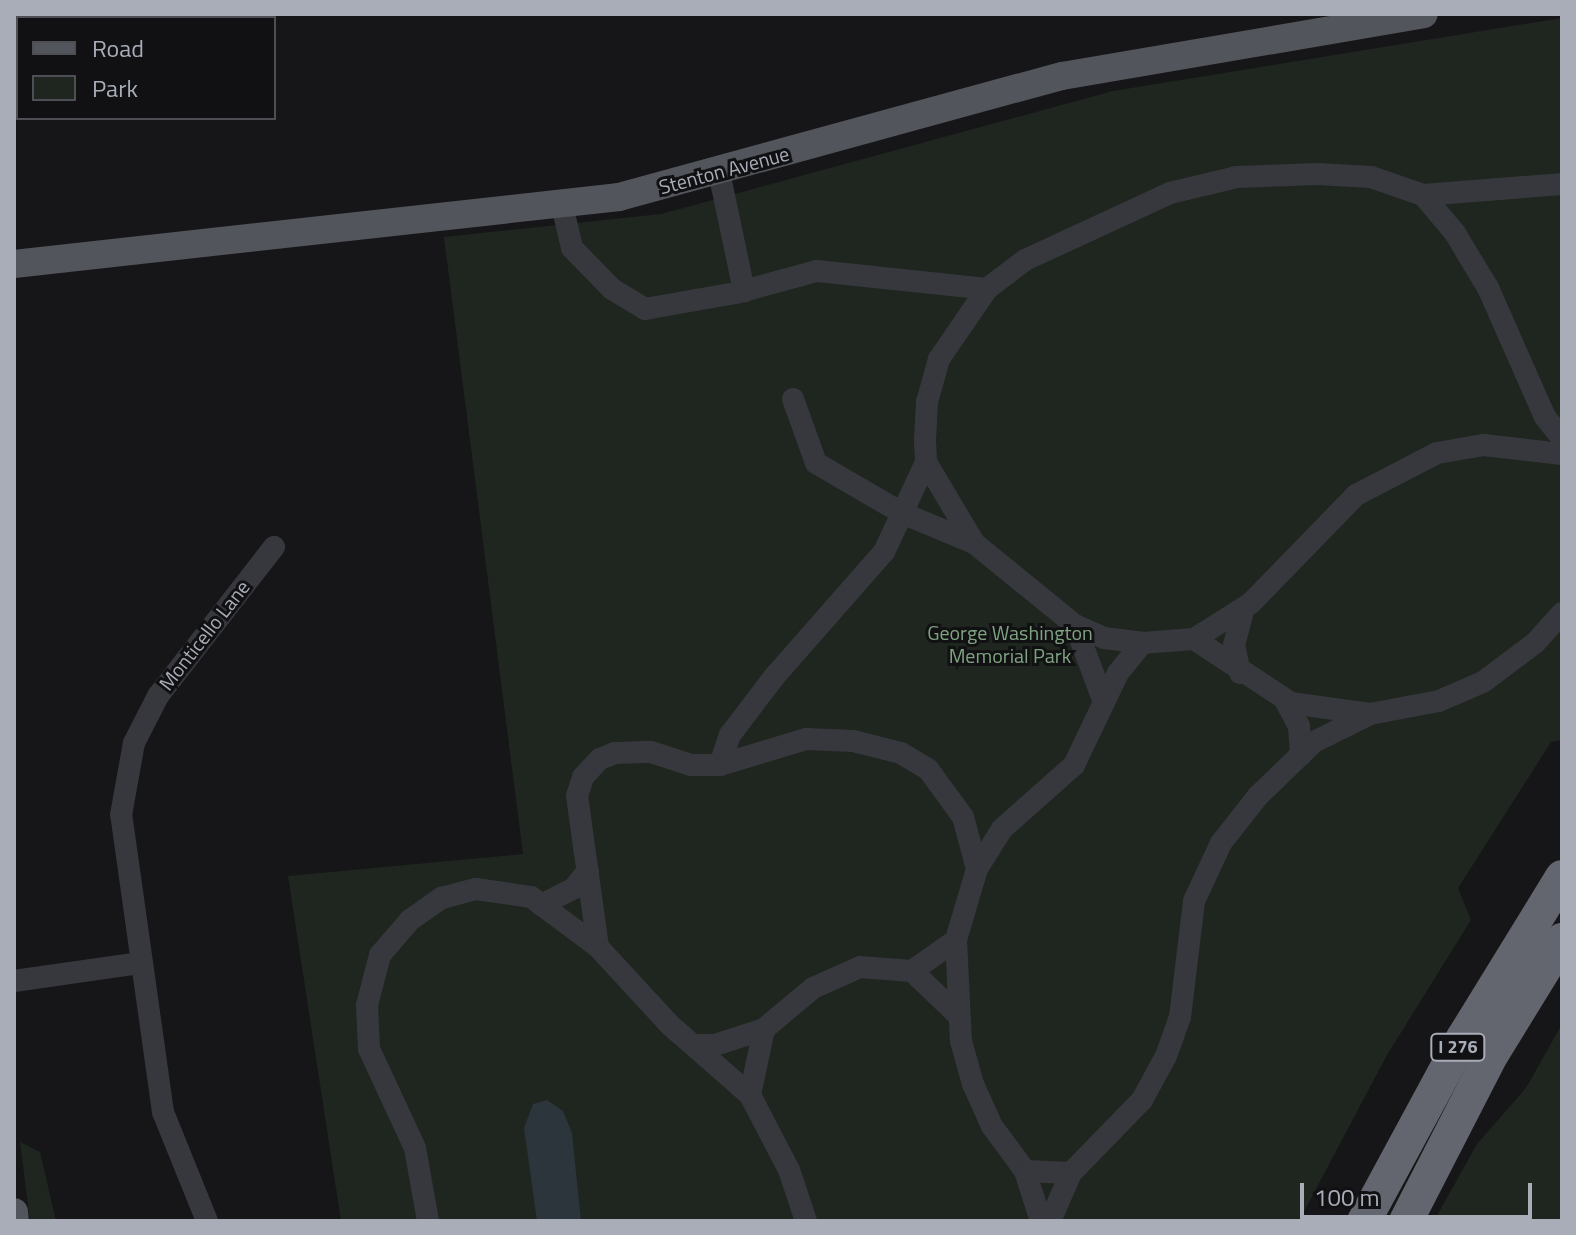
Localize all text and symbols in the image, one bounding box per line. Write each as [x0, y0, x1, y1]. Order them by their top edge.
legend [16, 16, 276, 120]
text: Road [92, 30, 144, 66]
text: Park [92, 70, 138, 106]
street label: Stenton Avenue [656, 141, 792, 199]
street label: Monticello Lane [154, 575, 254, 695]
park label: George Washington Memorial Park [927, 621, 1093, 668]
road number: I 276 [1430, 1033, 1486, 1061]
scale bar [1304, 1167, 1536, 1217]
text: 100 m [1314, 1179, 1380, 1215]

